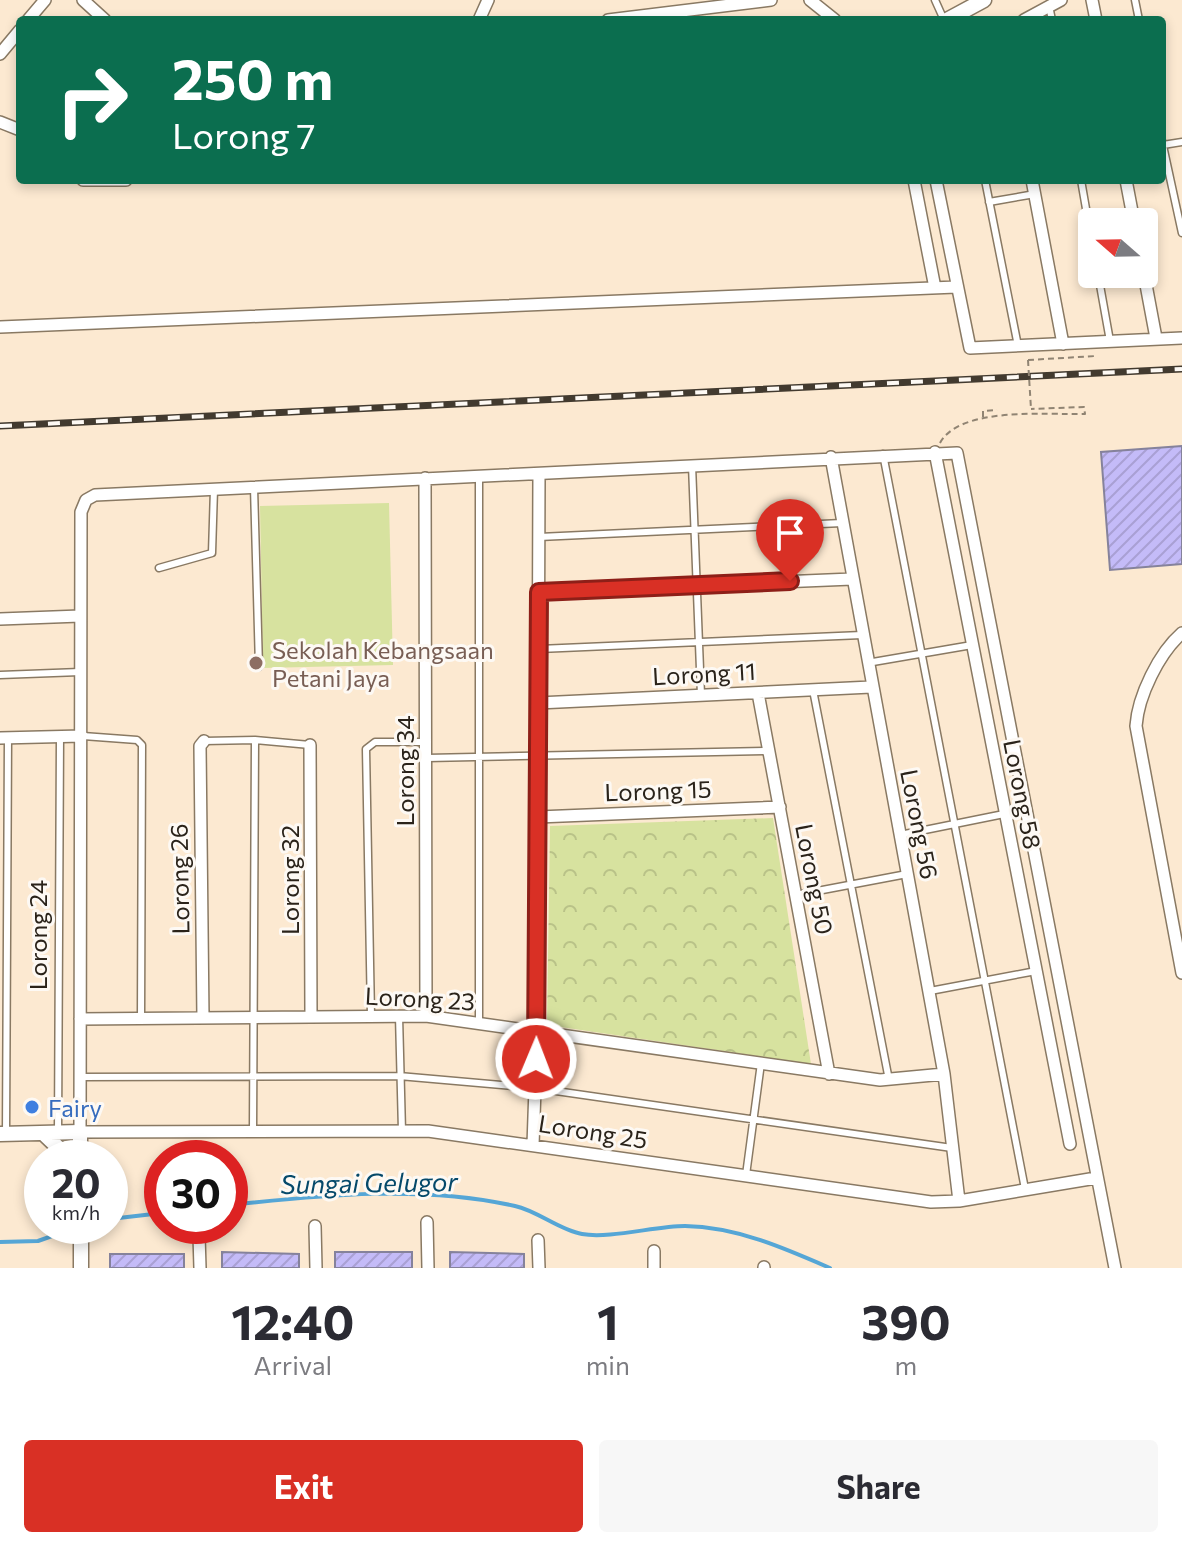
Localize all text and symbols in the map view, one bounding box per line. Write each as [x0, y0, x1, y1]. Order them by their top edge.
text: 250 m [172, 43, 333, 112]
icon: right [40, 48, 144, 152]
text: Lorong 7 [172, 112, 315, 156]
north arrow [1078, 208, 1158, 288]
map controls [1078, 208, 1158, 288]
pin [756, 499, 824, 581]
icon: arrive [768, 511, 812, 555]
place label: Sekolah Kebangsaan Petani Jaya [272, 635, 494, 692]
marker: Sekolah Kebangsaan Petani Jaya [247, 654, 265, 672]
street label: Lorong 11 [652, 656, 756, 690]
street label: Lorong 34 [390, 715, 419, 827]
street label: Lorong 58 [998, 737, 1048, 851]
street label: Lorong 56 [895, 767, 945, 881]
street label: Lorong 15 [604, 774, 712, 806]
street label: Lorong 50 [790, 821, 840, 937]
street label: Lorong 26 [164, 823, 194, 935]
street label: Lorong 32 [275, 825, 304, 935]
street label: Lorong 24 [23, 880, 52, 990]
street label: Lorong 23 [364, 981, 476, 1015]
position arrow [494, 1017, 578, 1101]
place label: Fairy [48, 1093, 102, 1122]
marker: Fairy [23, 1098, 41, 1116]
street label: Lorong 25 [536, 1108, 650, 1154]
speed limit sign: 30 [144, 1140, 248, 1244]
text: 20 [51, 1157, 101, 1206]
water label: Sungai Gelugor [280, 1165, 460, 1199]
text: km/h [52, 1200, 100, 1224]
text: 12:40 [231, 1291, 354, 1350]
text: 1 [597, 1291, 619, 1350]
text: 390 [861, 1291, 951, 1350]
text: Arrival [253, 1349, 332, 1380]
text: min [586, 1349, 630, 1380]
text: m [895, 1349, 917, 1380]
button: Exit [24, 1440, 583, 1532]
button: Share [599, 1440, 1158, 1532]

